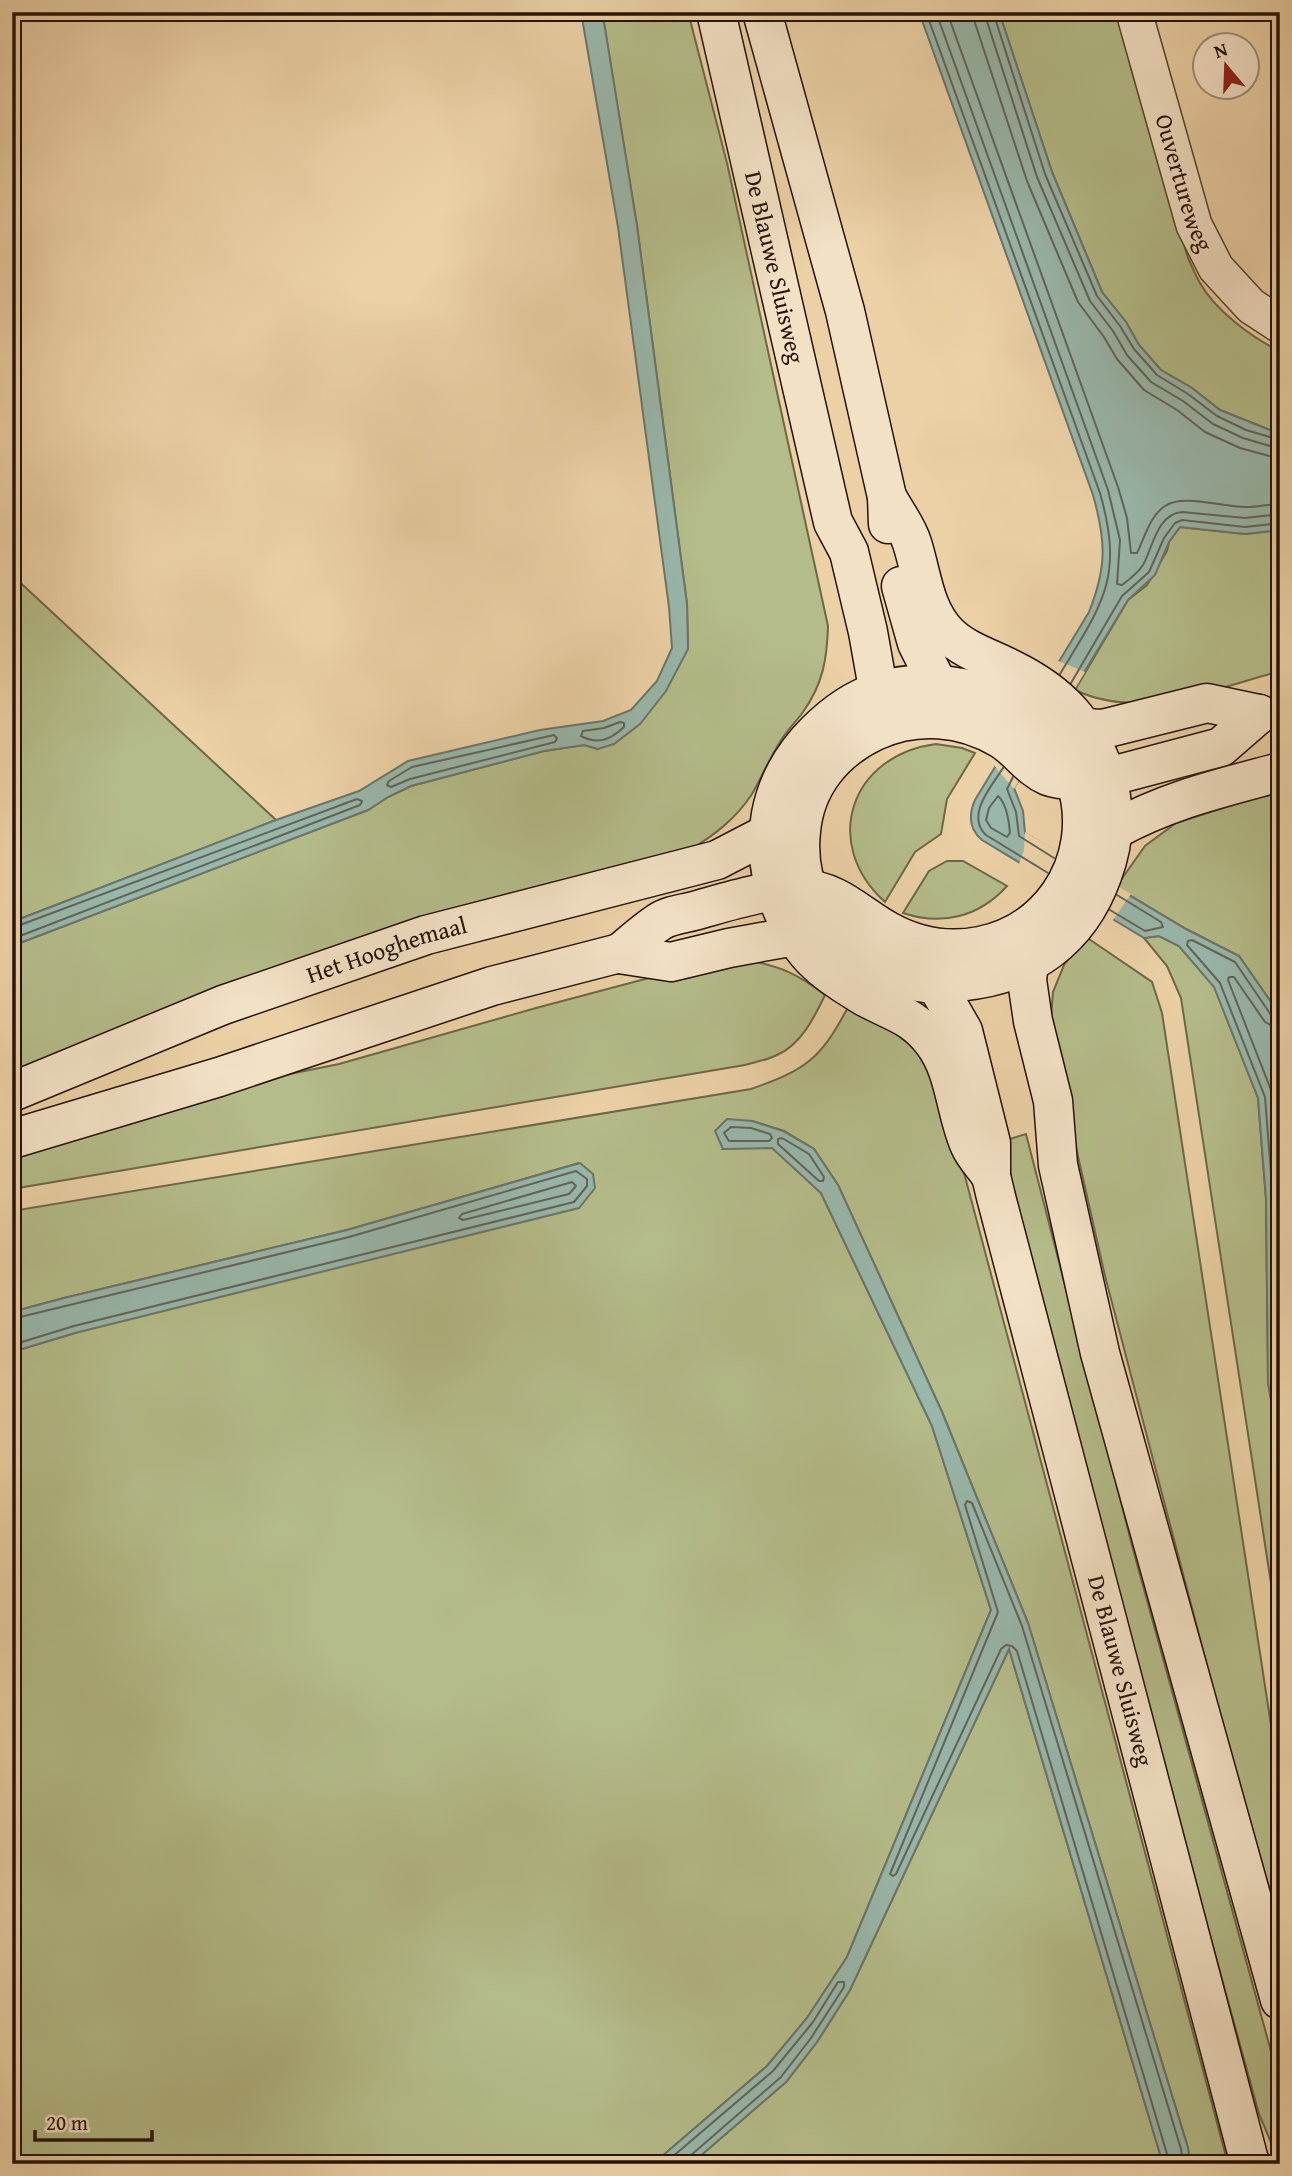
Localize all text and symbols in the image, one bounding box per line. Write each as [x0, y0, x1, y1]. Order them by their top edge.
north arrow [1190, 32, 1260, 102]
text: N [1210, 35, 1231, 65]
street label: Ouvertureweg [1147, 110, 1223, 258]
street label: De Blauwe Sluisweg [736, 168, 814, 367]
street label: Het Hooghemaal [301, 907, 471, 992]
street label: De Blauwe Sluisweg [1079, 1571, 1163, 1770]
scale bar [35, 2099, 152, 2143]
text: 20 m [46, 2107, 88, 2138]

